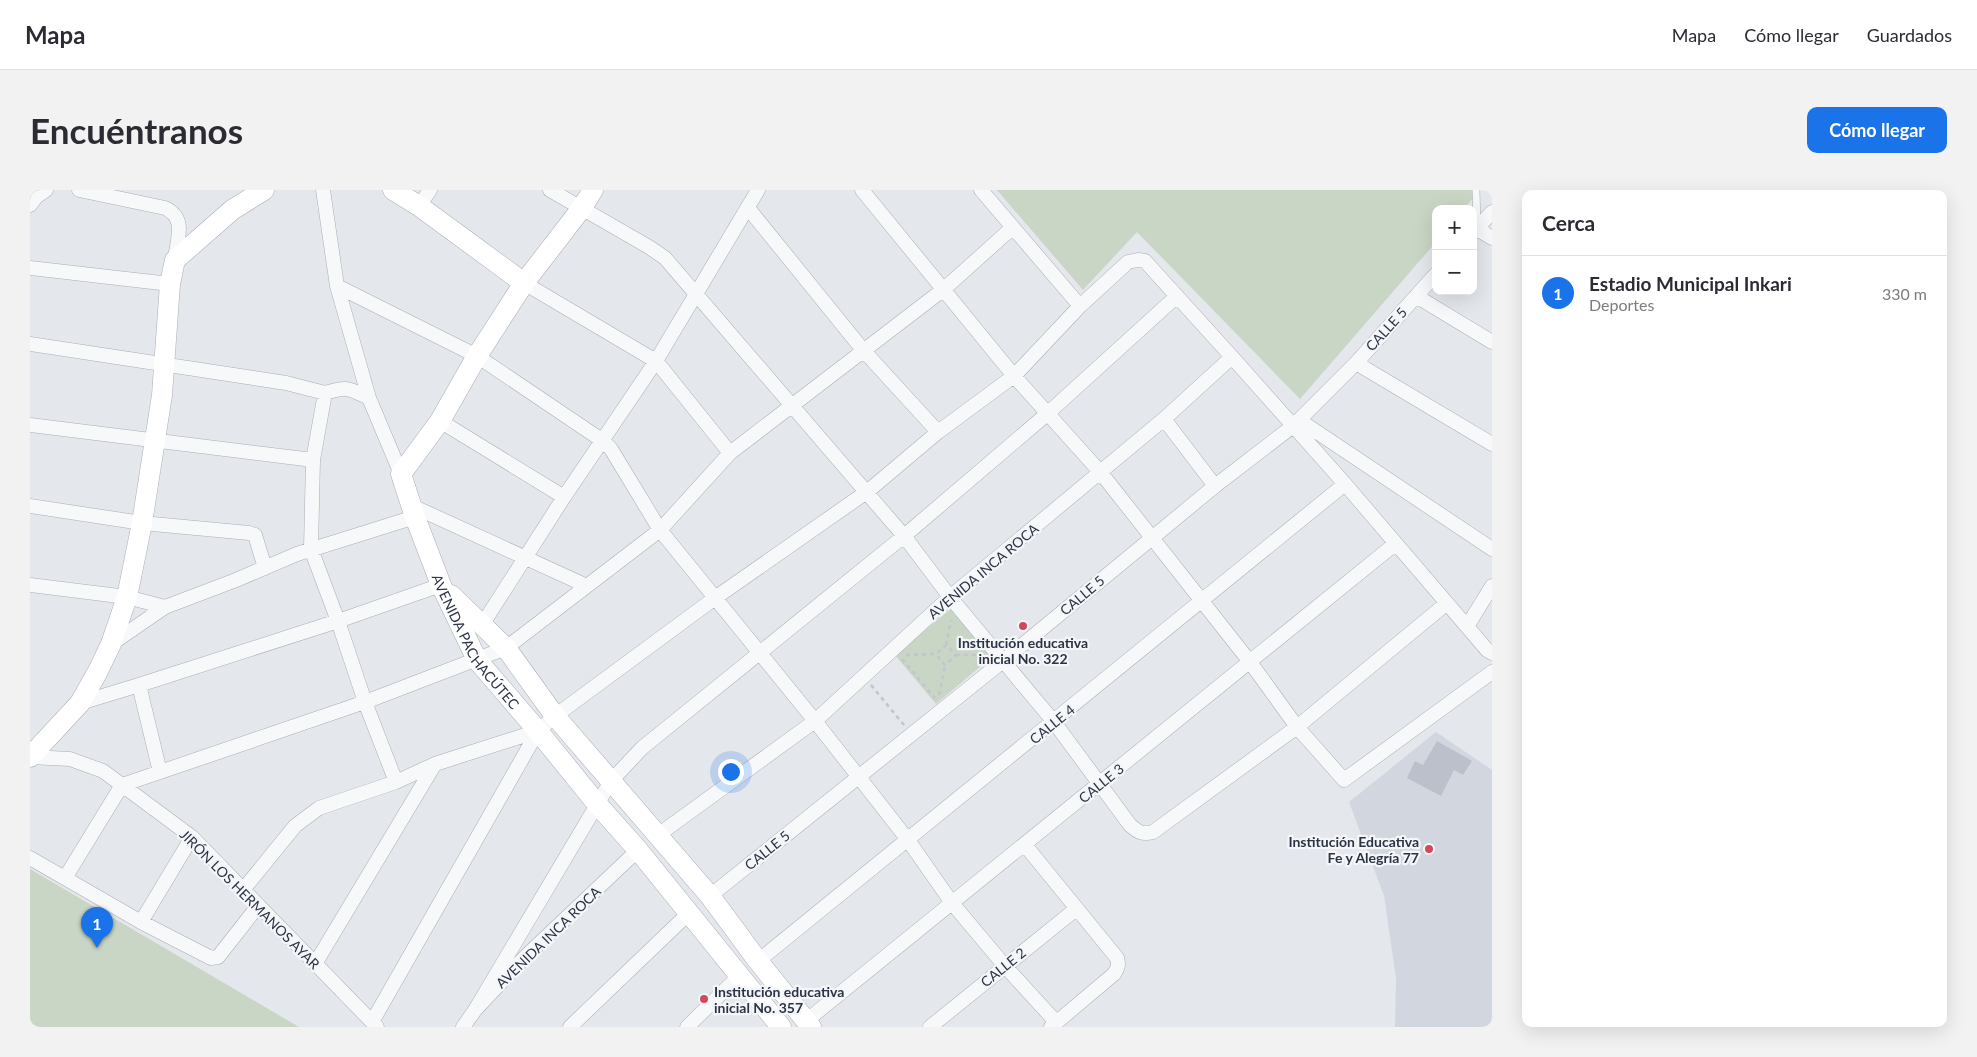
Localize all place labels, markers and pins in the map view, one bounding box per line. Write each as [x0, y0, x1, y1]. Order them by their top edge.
marker: Institución educativa inicial No. 322 [1017, 620, 1029, 632]
place label: Institución educativa inicial No. 322 [958, 634, 1088, 667]
place label: Institución Educativa Fe y Alegría 77 [1288, 833, 1419, 866]
marker: Institución Educativa Fe y Alegría 77 [1423, 843, 1435, 855]
pin: 1 [81, 907, 113, 948]
place label: Institución educativa inicial No. 357 [714, 983, 844, 1016]
marker: Institución educativa inicial No. 357 [698, 993, 710, 1005]

